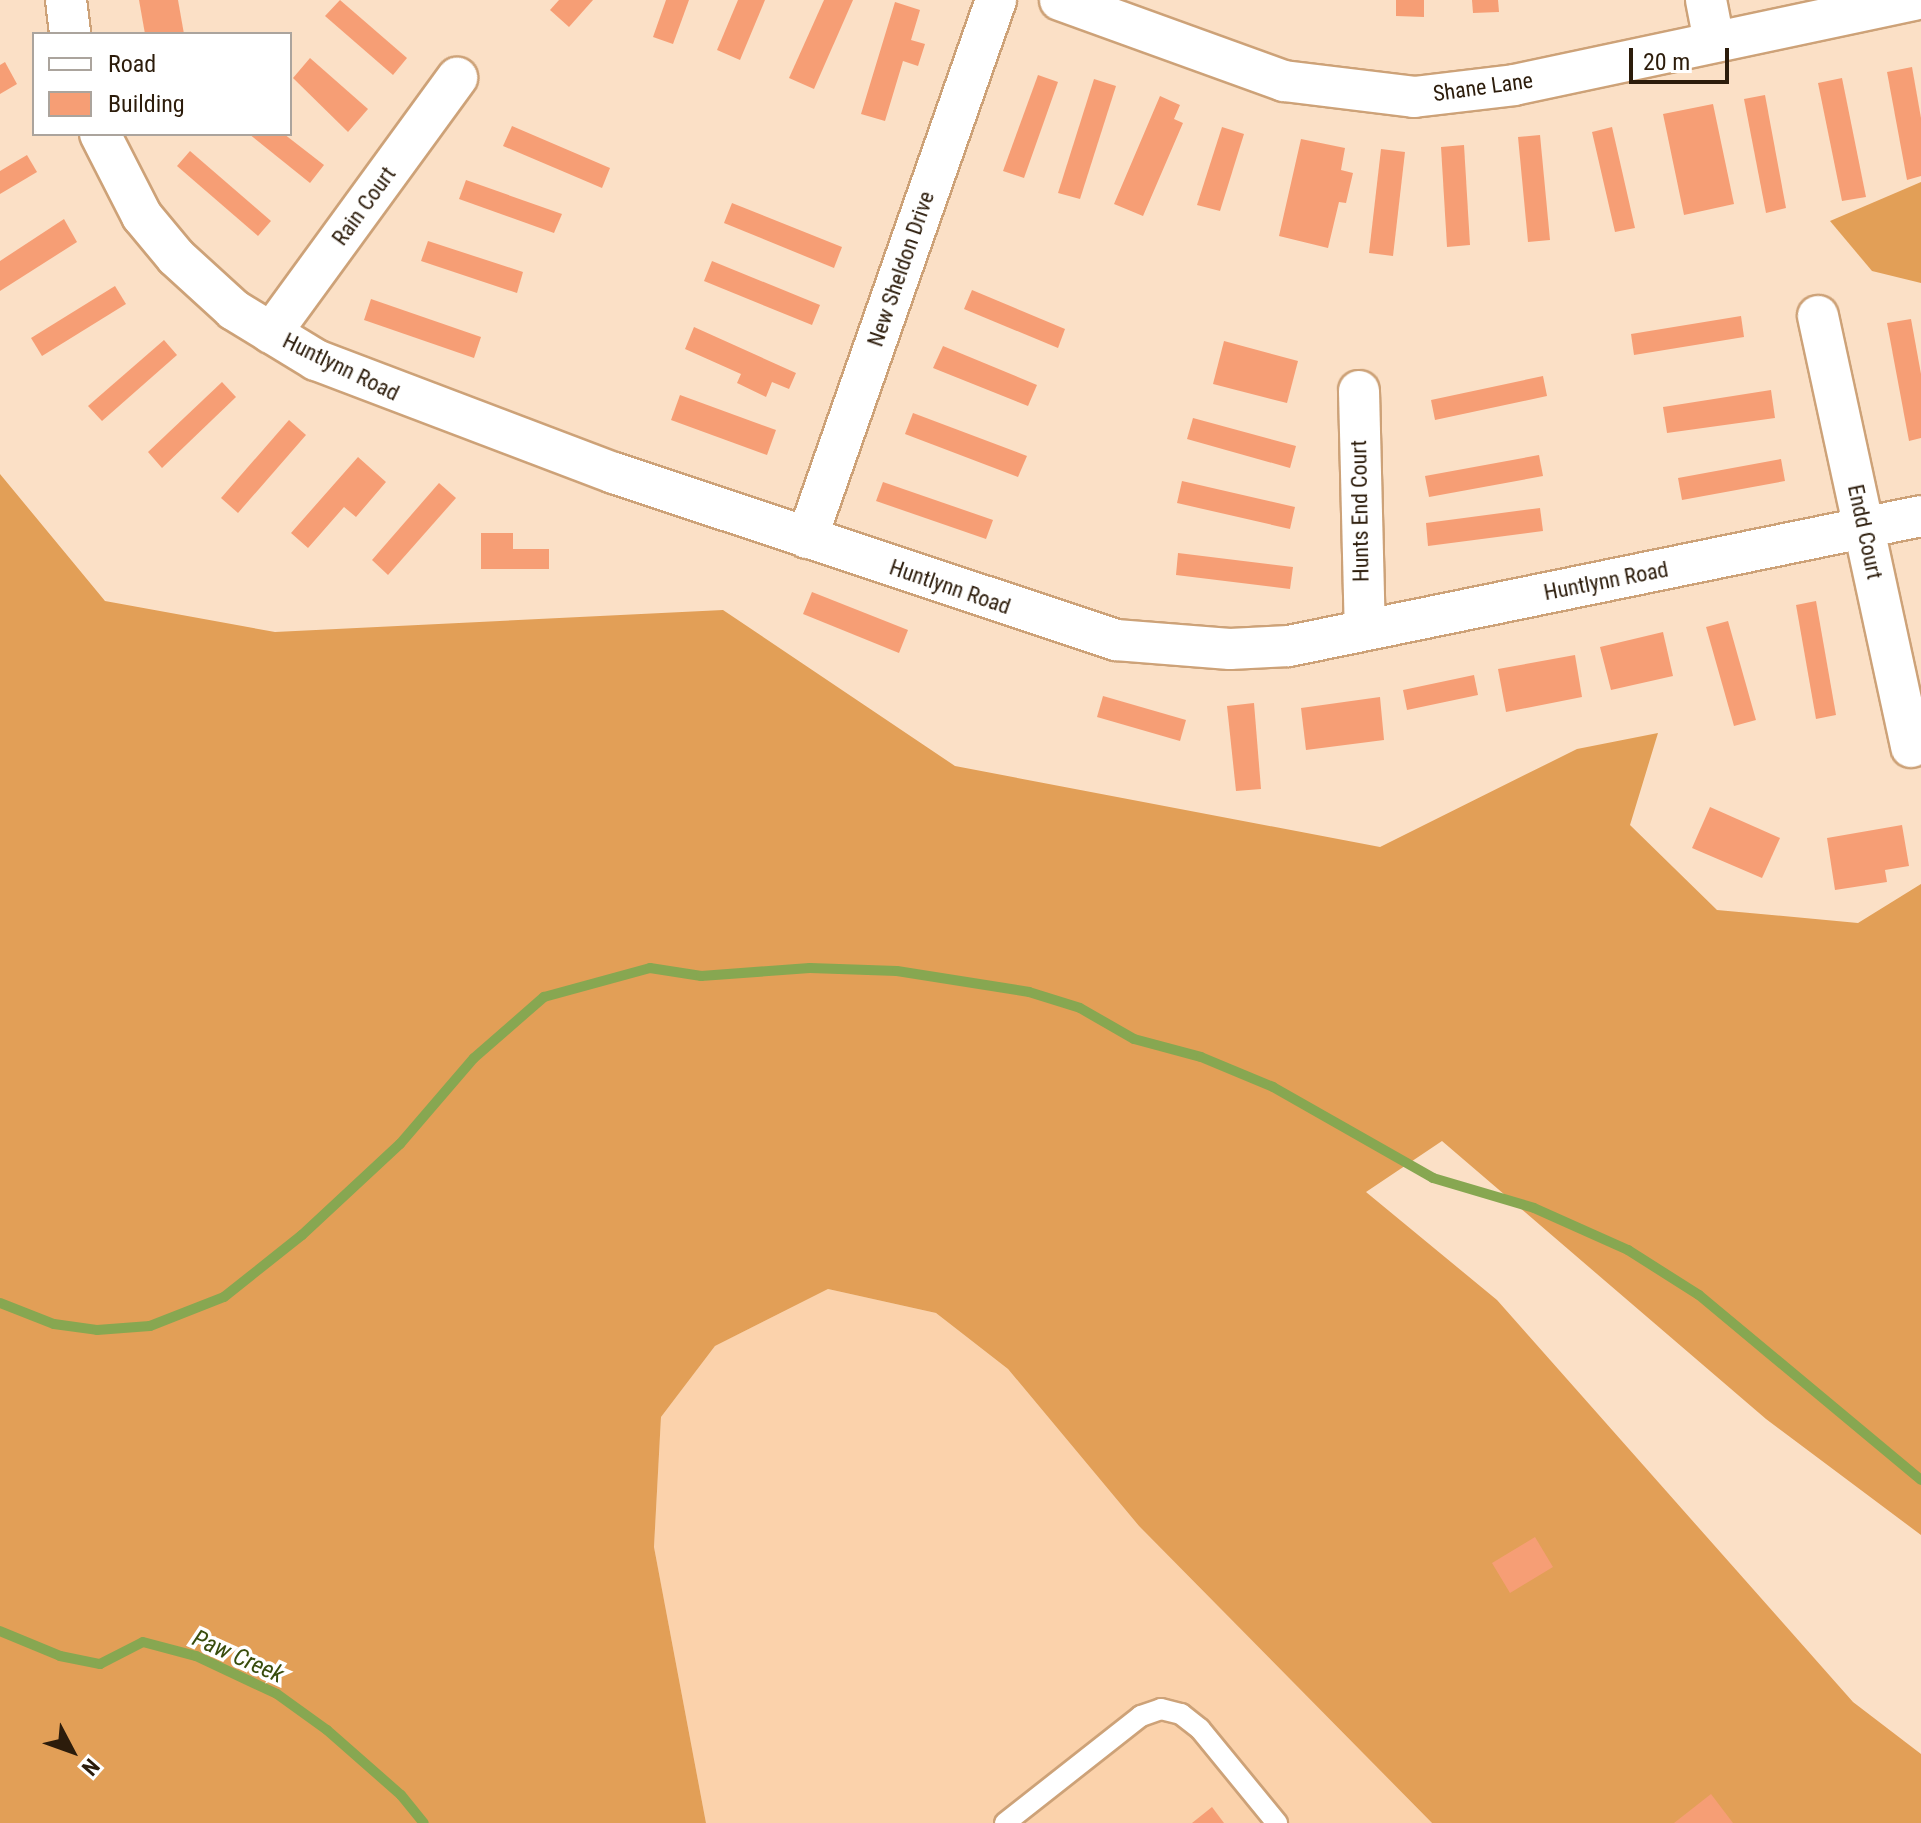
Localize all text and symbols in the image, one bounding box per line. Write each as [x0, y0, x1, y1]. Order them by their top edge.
legend [32, 32, 292, 136]
scale bar [1633, 32, 1733, 82]
text: 20 m [1643, 48, 1690, 76]
text: Road [108, 50, 156, 78]
street label: Shane Lane [1431, 67, 1535, 107]
text: Building [108, 90, 185, 118]
street label: Rain Court [327, 161, 401, 251]
street label: New Sheldon Drive [862, 188, 940, 350]
street label: Huntlynn Road [279, 327, 403, 407]
street label: Hunts End Court [1346, 440, 1374, 582]
street label: Endd Court [1842, 482, 1888, 582]
street label: Huntlynn Road [886, 554, 1014, 620]
street label: Huntlynn Road [1542, 556, 1670, 606]
water label: Paw Creek [188, 1624, 288, 1690]
north arrow [32, 1711, 112, 1791]
text: N [77, 1754, 104, 1780]

